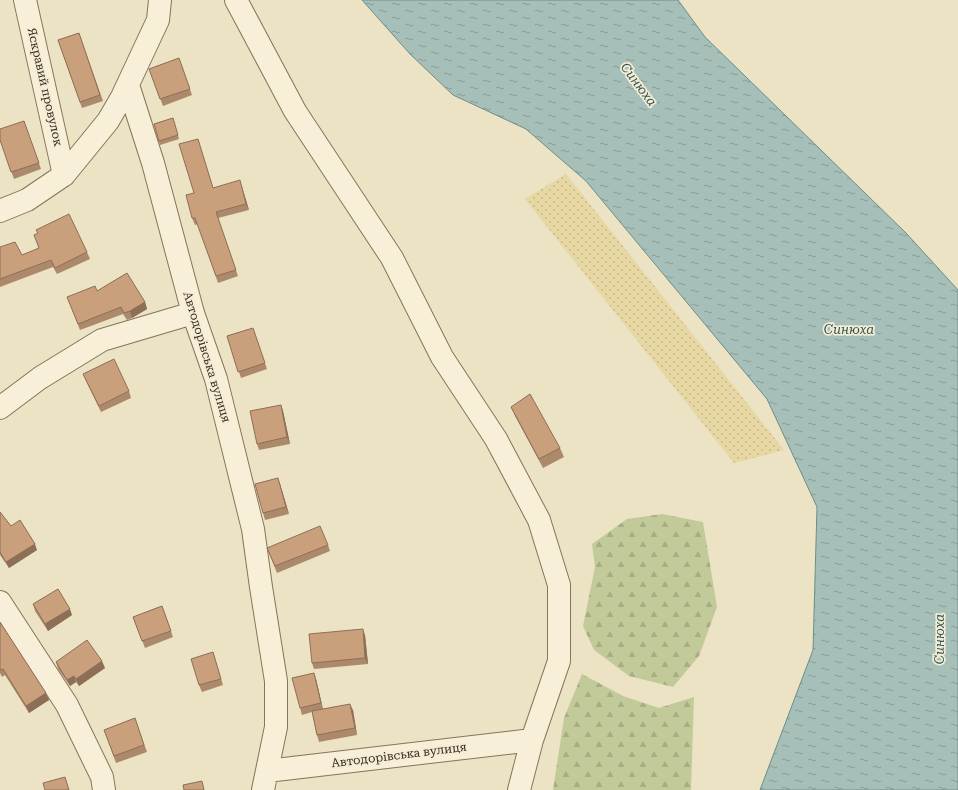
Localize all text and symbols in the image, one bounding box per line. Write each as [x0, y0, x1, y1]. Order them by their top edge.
street label: Яскравий провулок [25, 26, 66, 148]
water label: Синюха [617, 60, 660, 109]
street label: Автодорівська вулиця [180, 290, 234, 424]
water label: Синюха [824, 322, 874, 337]
water label: Синюха [932, 614, 947, 664]
street label: Автодорівська вулиця [331, 740, 468, 770]

